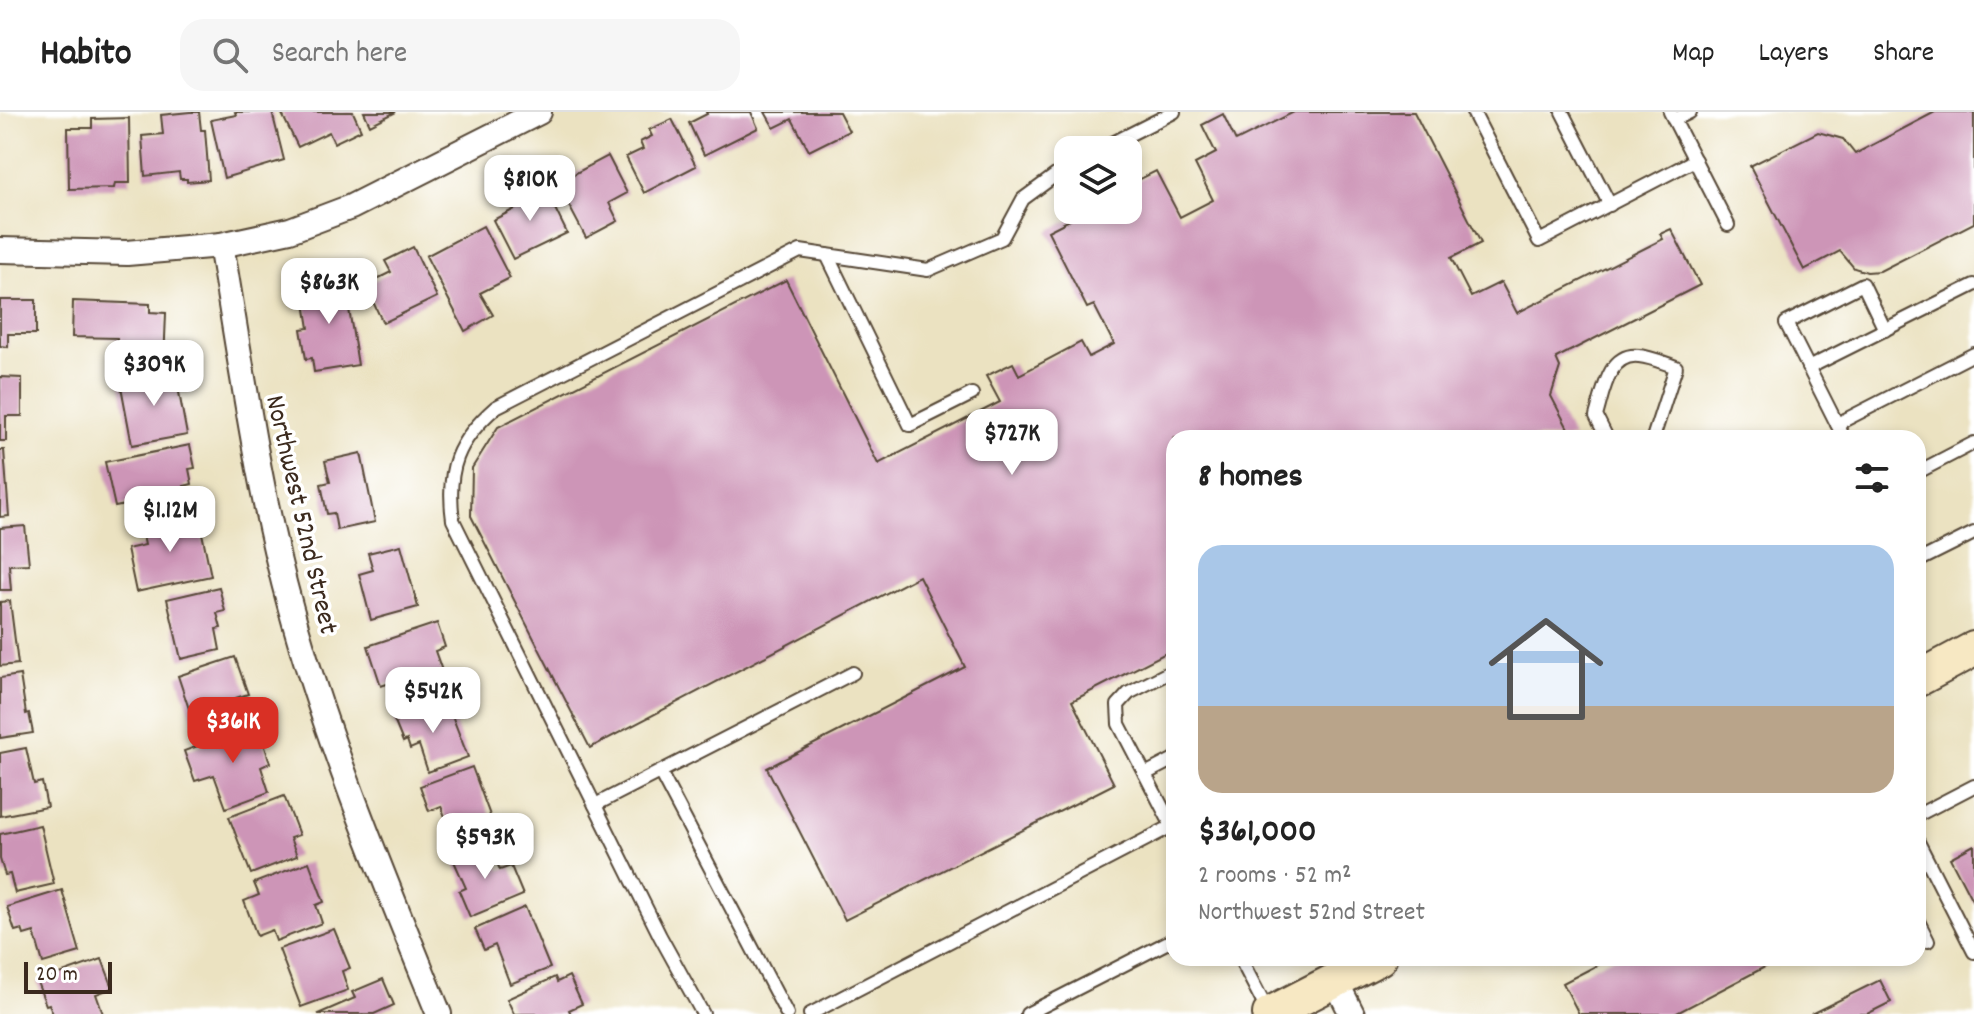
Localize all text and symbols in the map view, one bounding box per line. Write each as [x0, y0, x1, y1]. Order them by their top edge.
search box [180, 19, 740, 91]
text: Habito [40, 28, 132, 83]
icon: search [208, 33, 252, 77]
text: Search here [272, 34, 407, 77]
text: Map [1672, 35, 1715, 75]
text: Layers [1759, 35, 1829, 75]
text: Share [1873, 35, 1934, 75]
map controls [1054, 136, 1142, 224]
button: layers [1054, 136, 1142, 224]
pin: $810K [474, 155, 586, 223]
text: $810K [502, 162, 558, 199]
pin: $863K [273, 258, 385, 326]
text: $863K [299, 265, 359, 302]
pin: $309K [98, 340, 210, 408]
text: $309K [123, 347, 185, 384]
street label: Northwest 52nd Street [252, 392, 346, 639]
pin: $727K [956, 409, 1068, 477]
text: $727K [984, 416, 1040, 453]
text: 8 homes [1198, 454, 1303, 503]
icon: filters [1850, 456, 1894, 500]
pin: $1.12M [105, 486, 235, 554]
text: $1.12M [142, 493, 198, 530]
icon: home [1474, 597, 1618, 741]
pin: $542K [377, 667, 489, 735]
text: $542K [403, 674, 463, 711]
pin: $361K [177, 697, 289, 765]
text: $361K [205, 704, 261, 741]
text: $361,000 [1198, 809, 1317, 858]
pin: $593K [429, 813, 541, 881]
text: $593K [455, 820, 515, 857]
text: 2 rooms · 52 m² [1198, 858, 1351, 895]
text: Northwest 52nd Street [1198, 895, 1425, 932]
scale bar [24, 958, 112, 994]
text: 20 m [36, 960, 78, 991]

